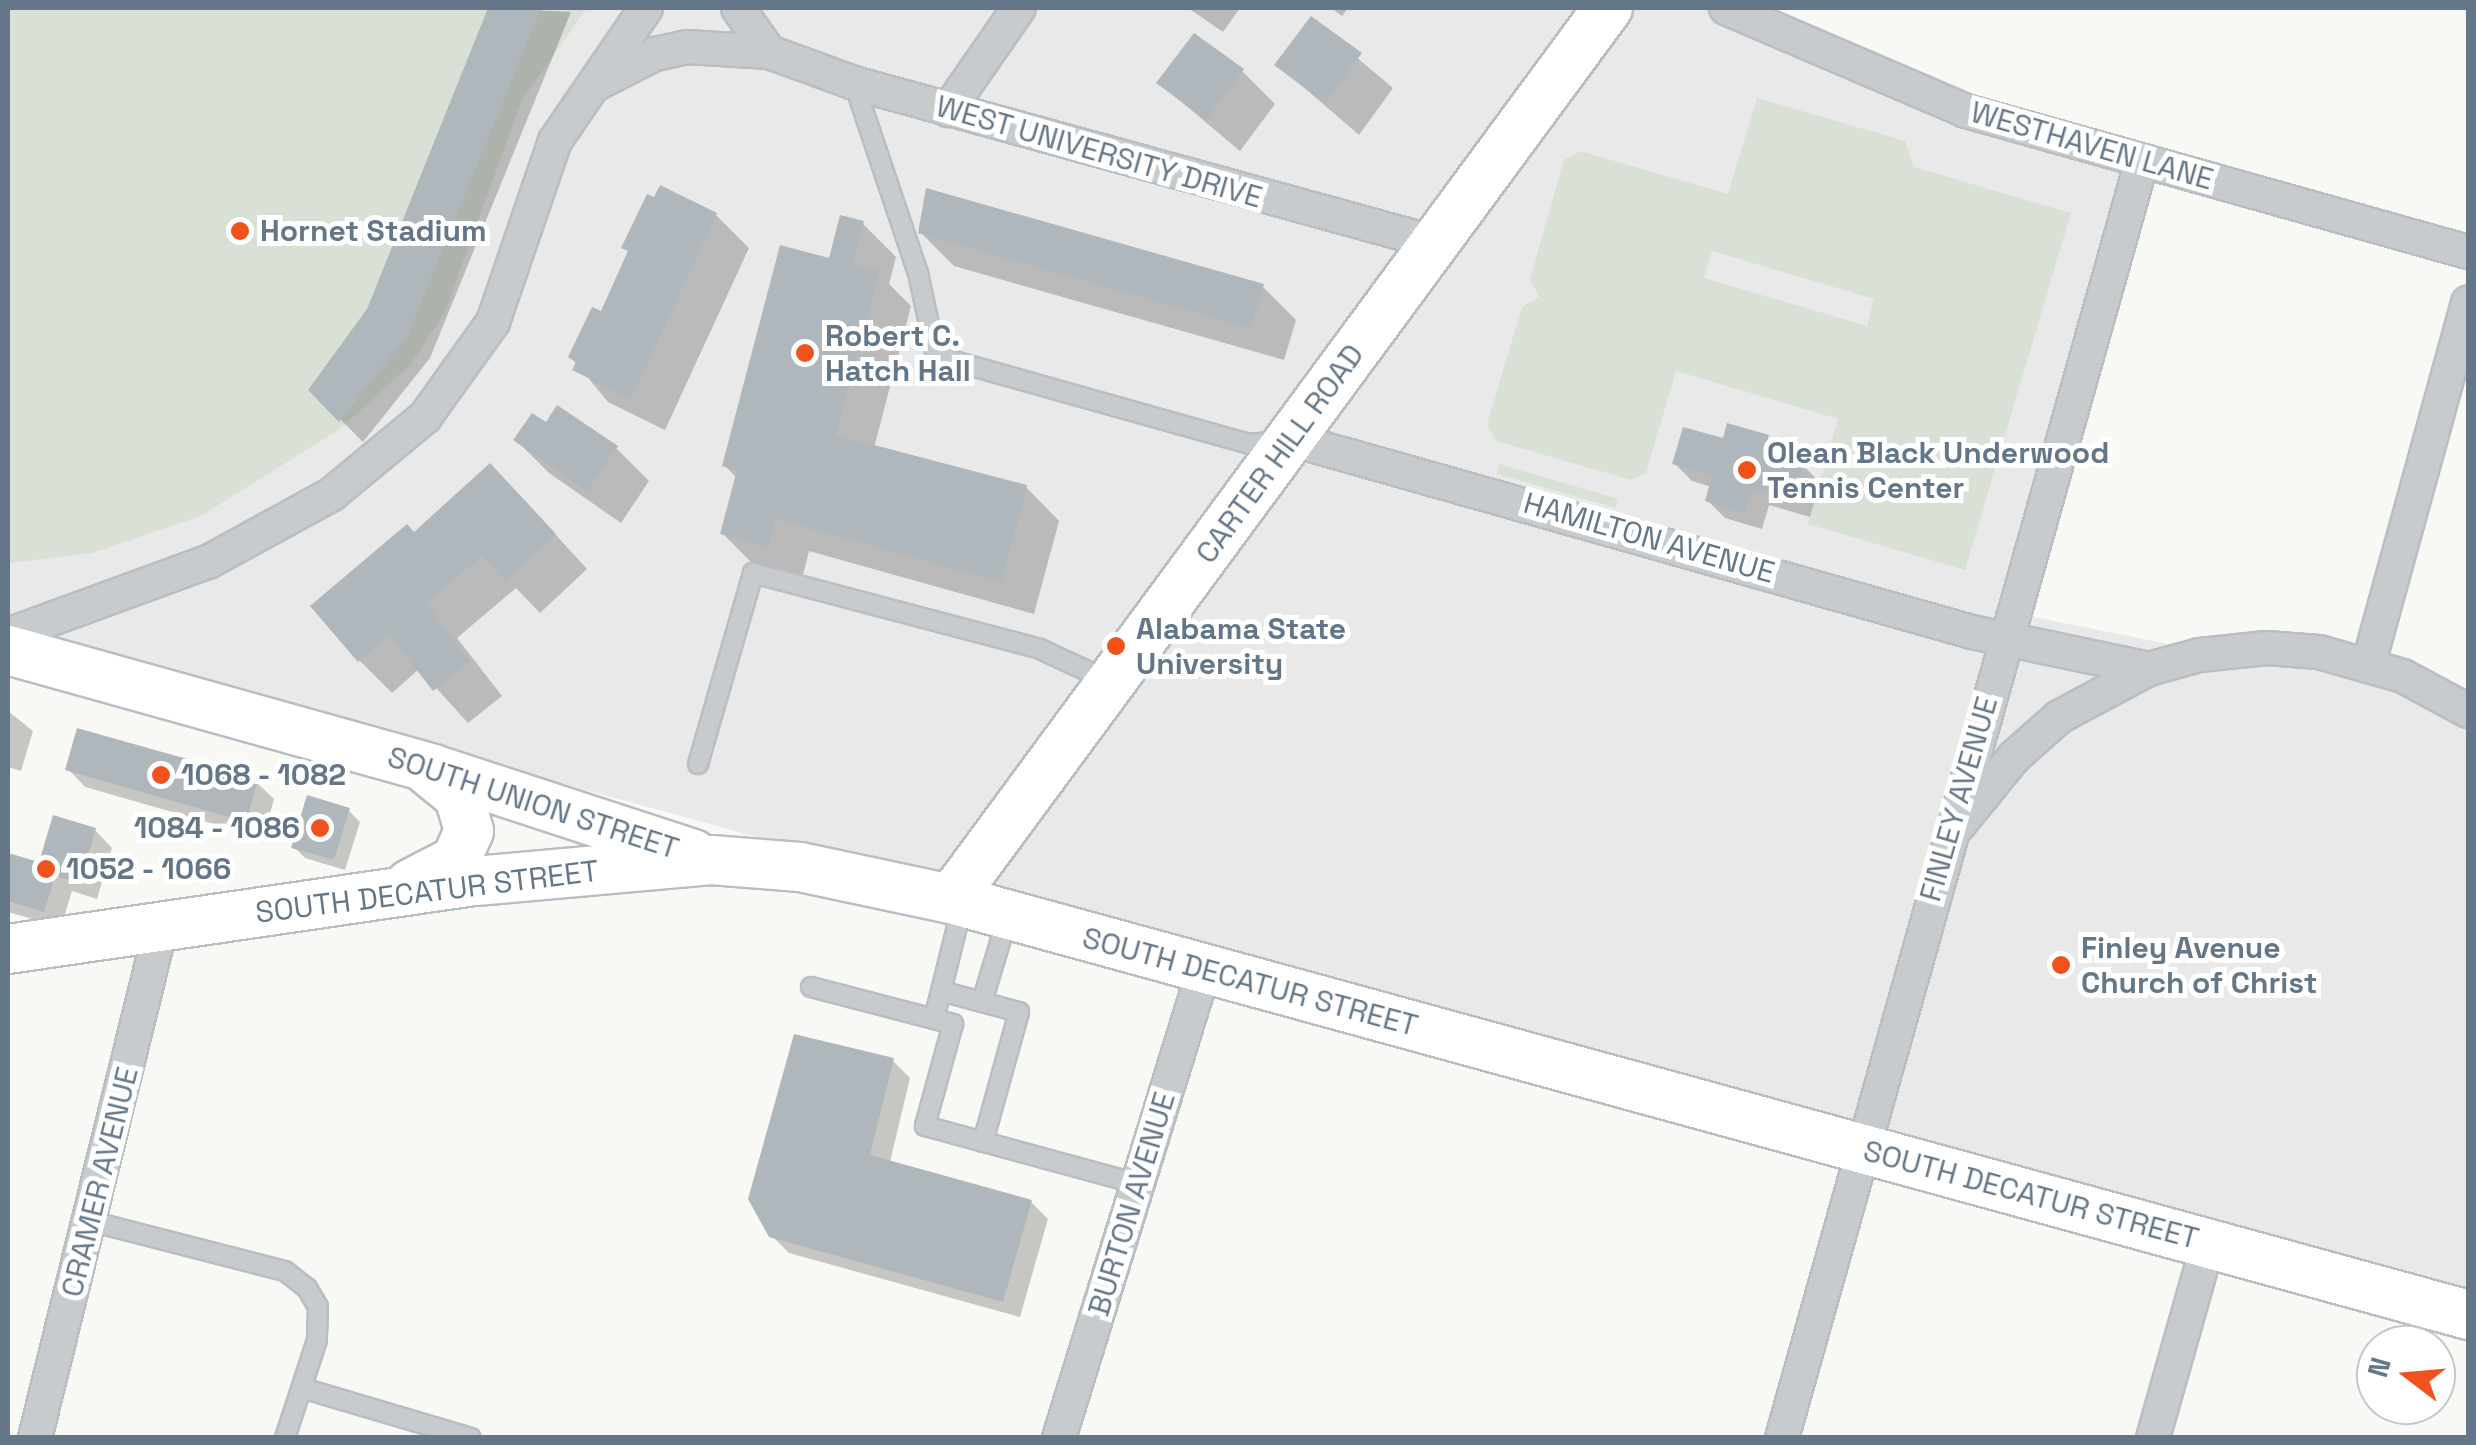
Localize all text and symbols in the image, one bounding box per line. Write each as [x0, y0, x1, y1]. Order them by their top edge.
street label: WEST UNIVERSITY DRIVE [931, 88, 1267, 216]
street label: WESTHAVEN LANE [1967, 94, 2217, 198]
place label: Hornet Stadium [260, 213, 487, 249]
marker: Hornet Stadium [229, 220, 251, 242]
place label: Robert C. Hatch Hall [825, 318, 971, 388]
street label: CARTER HILL ROAD [1188, 337, 1372, 571]
marker: Robert C. Hatch Hall [794, 342, 816, 364]
place label: Olean Black Underwood Tennis Center [1767, 435, 2109, 506]
marker: Olean Black Underwood Tennis Center [1736, 459, 1758, 481]
street label: HAMILTON AVENUE [1519, 485, 1779, 591]
place label: Alabama State University [1136, 611, 1346, 682]
marker: Alabama State University [1105, 635, 1127, 657]
street label: FINLEY AVENUE [1912, 692, 2006, 906]
street label: SOUTH UNION STREET [383, 739, 683, 867]
place label: 1068 - 1082 [181, 757, 348, 793]
marker: 1068 - 1082 [150, 764, 172, 786]
place label: 1084 - 1086 [132, 810, 300, 846]
marker: 1084 - 1086 [309, 817, 331, 839]
place label: 1052 - 1066 [66, 851, 233, 887]
street label: SOUTH DECATUR STREET [253, 853, 601, 931]
marker: 1052 - 1066 [35, 858, 57, 880]
street label: SOUTH DECATUR STREET [1078, 920, 1422, 1044]
place label: Finley Avenue Church of Christ [2081, 930, 2317, 1000]
marker: Finley Avenue Church of Christ [2050, 954, 2072, 976]
street label: CRAMER AVENUE [54, 1063, 146, 1301]
street label: BURTON AVENUE [1081, 1088, 1183, 1320]
street label: SOUTH DECATUR STREET [1859, 1133, 2203, 1257]
north arrow [2356, 1325, 2456, 1425]
text: N [2359, 1353, 2399, 1381]

